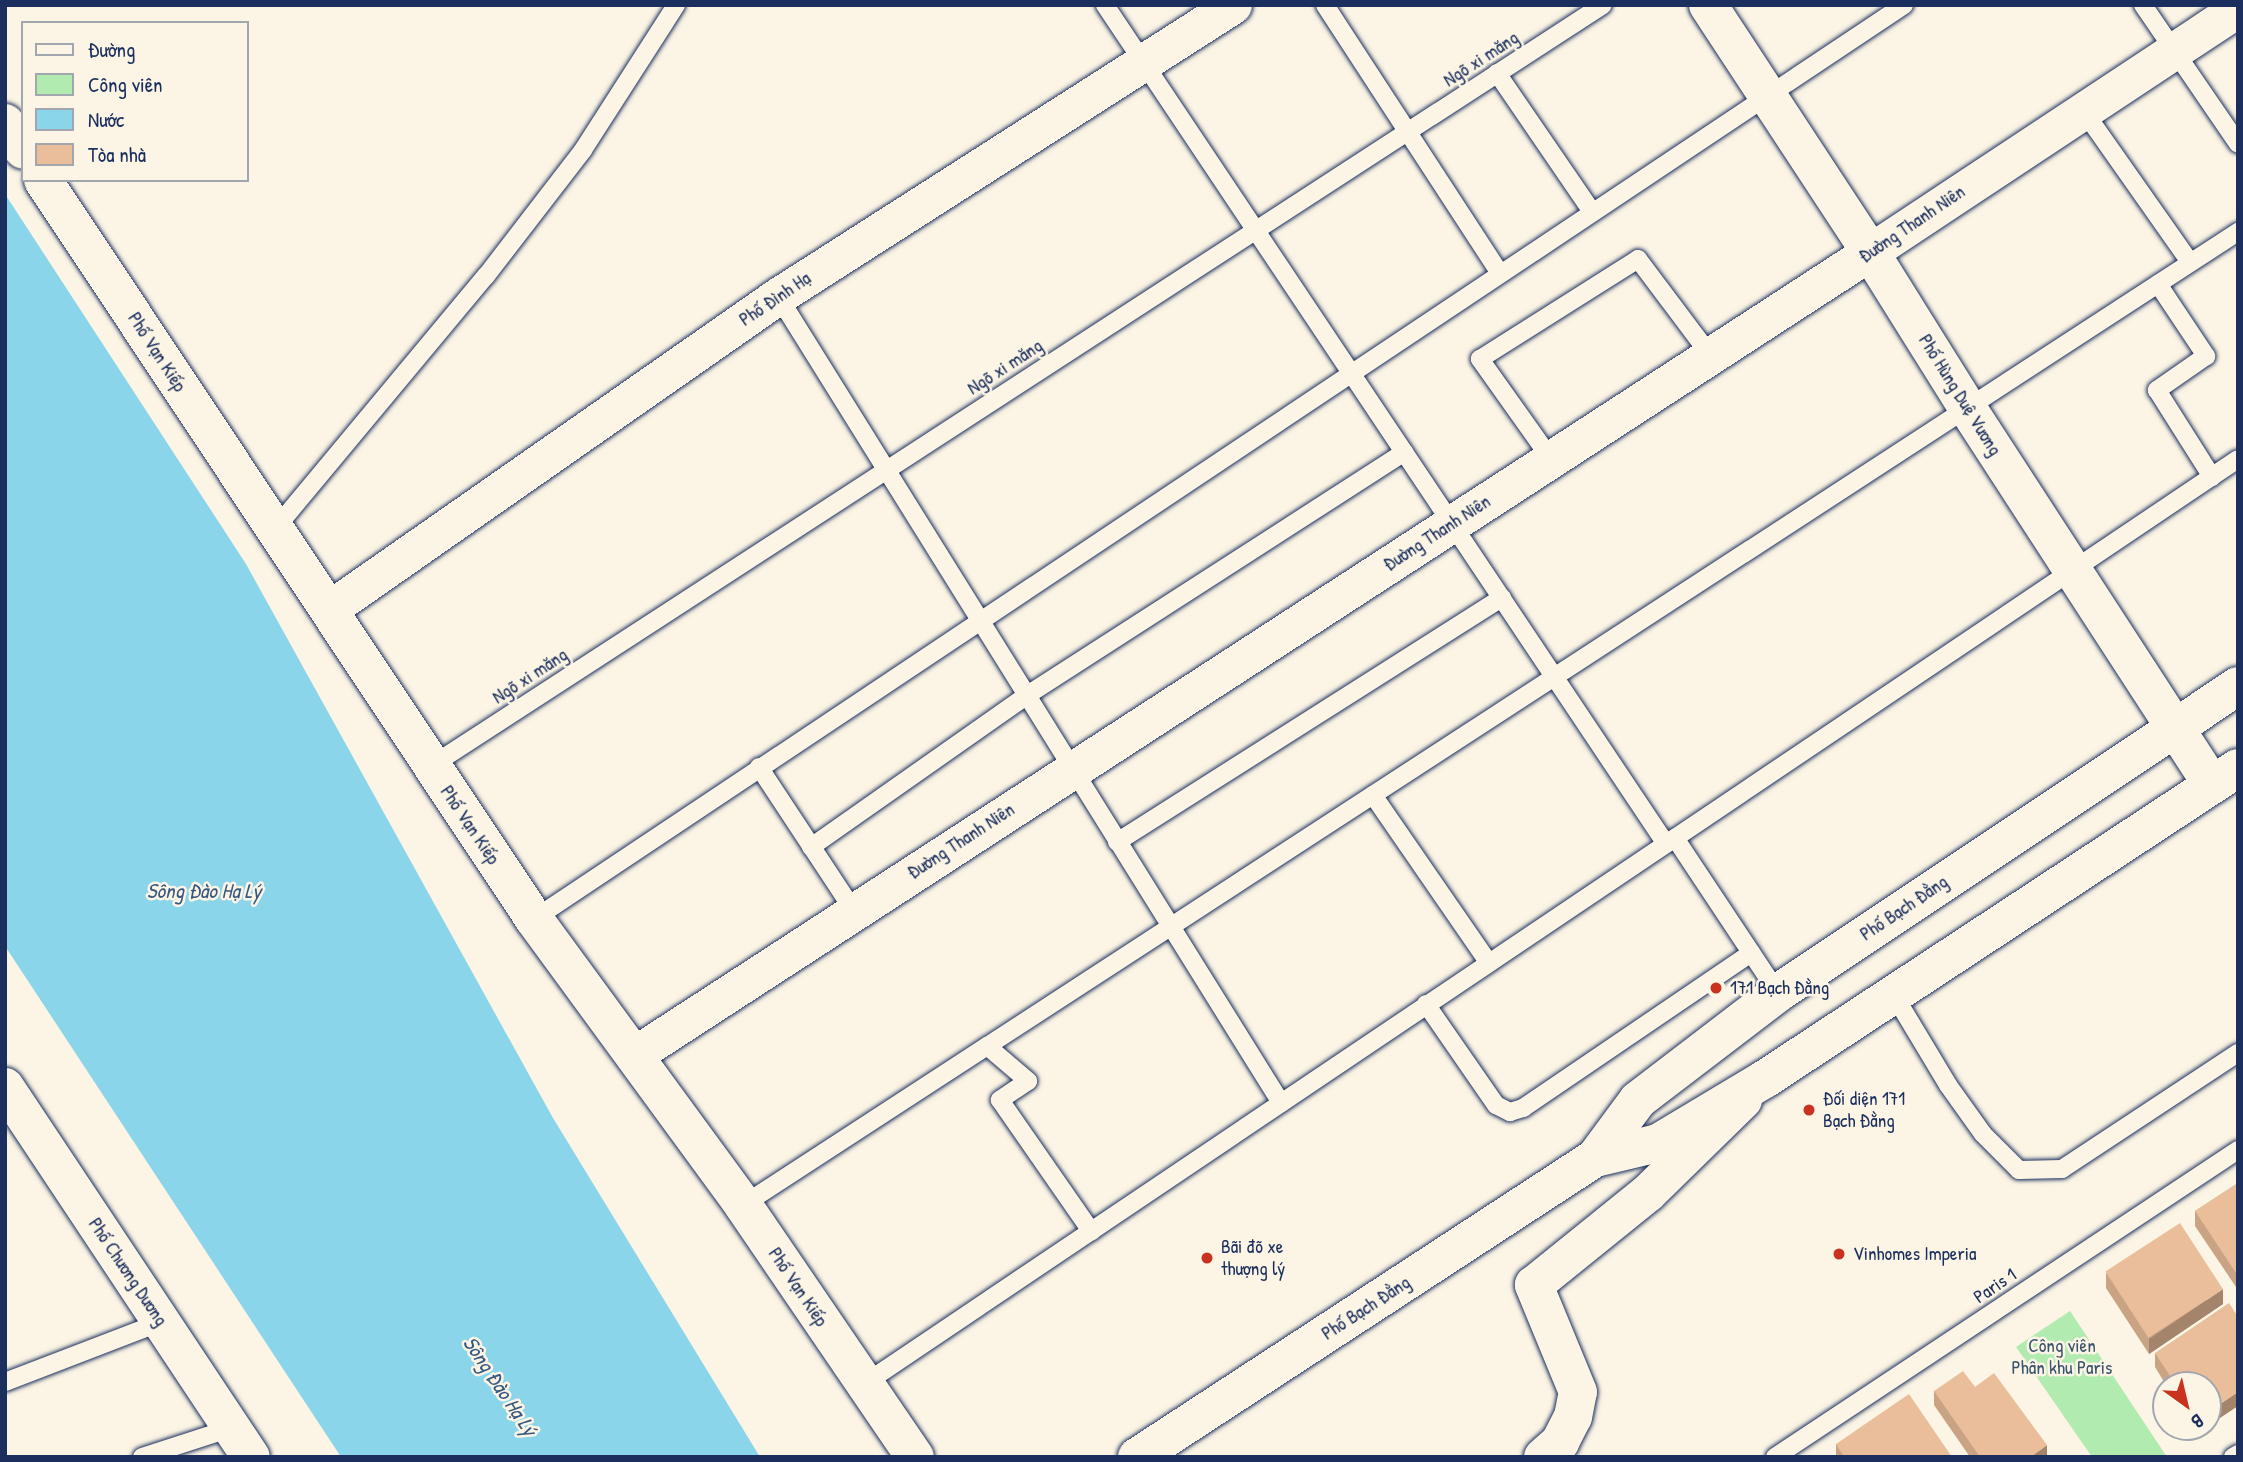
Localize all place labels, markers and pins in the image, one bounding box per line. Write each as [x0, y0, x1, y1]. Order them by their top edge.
place label: 171 Bạch Đằng [1730, 977, 1829, 999]
marker: 171 Bạch Đằng [1708, 980, 1724, 996]
place label: Đối diện 171 Bạch Đằng [1823, 1088, 1905, 1132]
marker: Đối diện 171 Bạch Đằng [1801, 1102, 1817, 1118]
place label: Bãi đõ xe thượng lý [1221, 1236, 1285, 1280]
place label: Vinhomes Imperia [1853, 1243, 1976, 1265]
marker: Vinhomes Imperia [1831, 1246, 1847, 1262]
marker: Bãi đõ xe thượng lý [1199, 1250, 1215, 1266]

